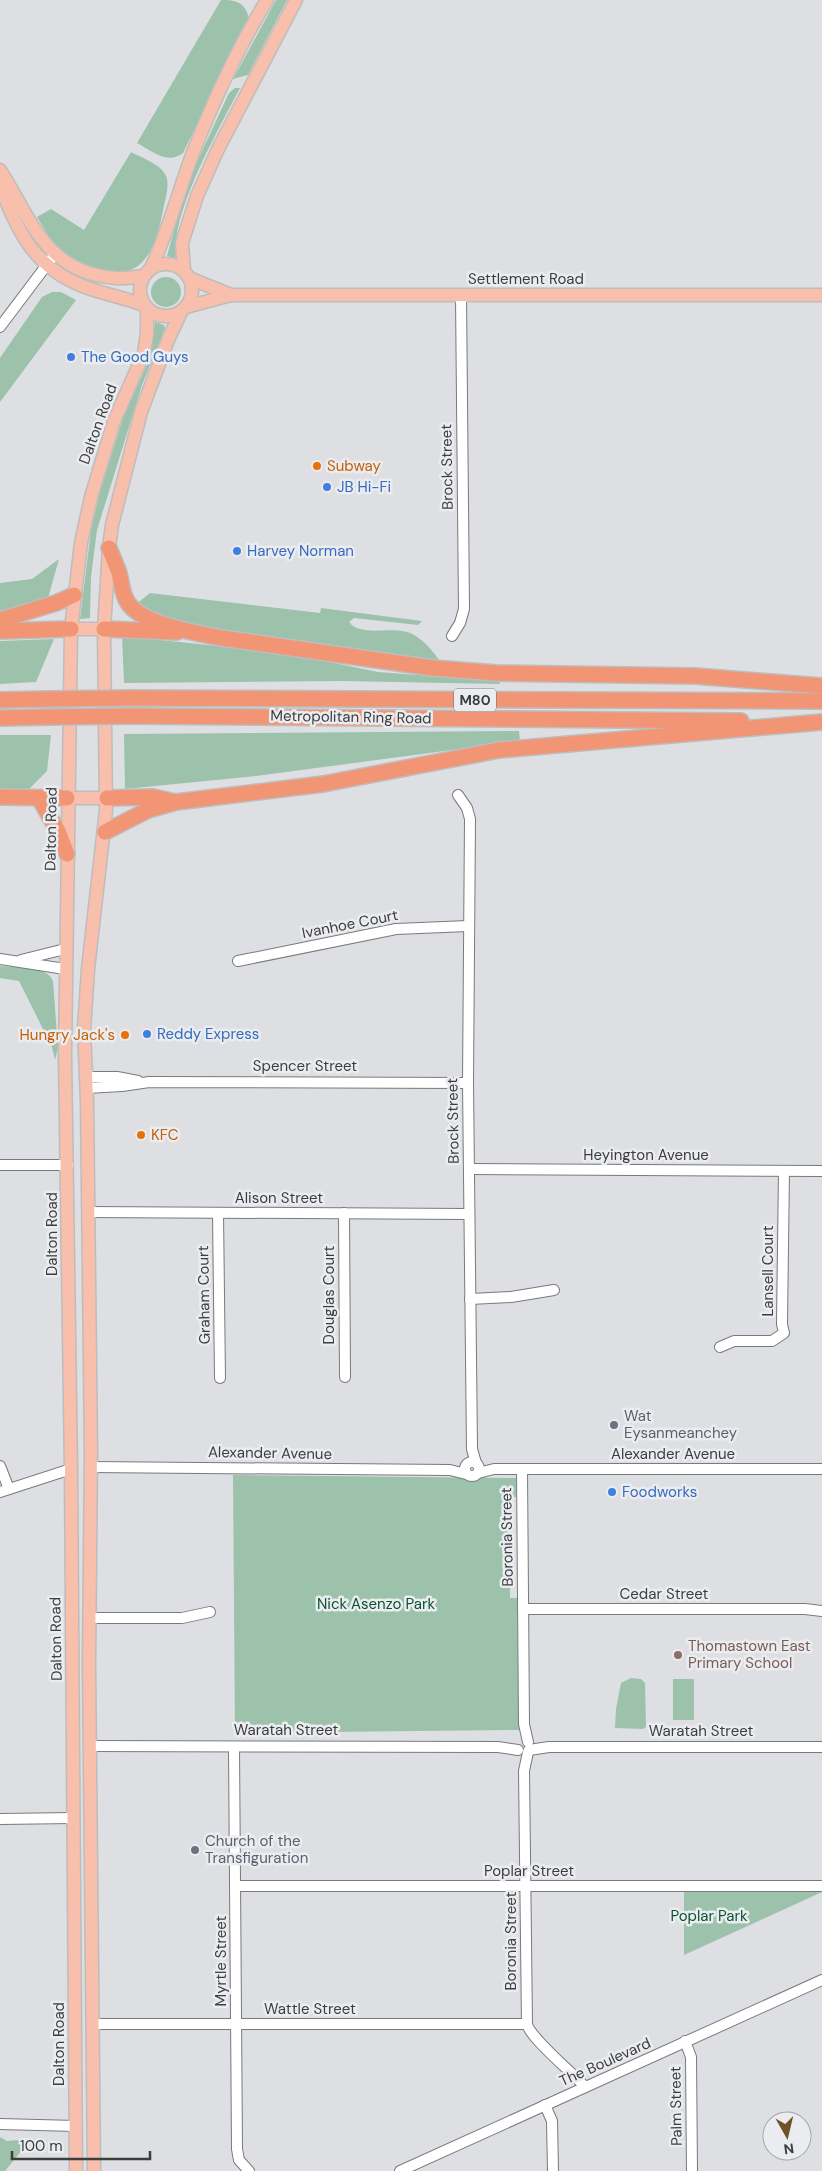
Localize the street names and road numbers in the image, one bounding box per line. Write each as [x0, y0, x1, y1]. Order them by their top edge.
street label: Settlement Road [468, 269, 584, 289]
street label: Dalton Road [74, 381, 122, 467]
street label: Brock Street [436, 424, 458, 510]
road number: M80 [454, 688, 496, 712]
street label: Metropolitan Ring Road [270, 706, 432, 728]
street label: Dalton Road [40, 787, 62, 871]
street label: Ivanhoe Court [300, 905, 400, 943]
street label: Spencer Street [253, 1056, 357, 1076]
street label: Brock Street [442, 1078, 464, 1164]
street label: Heyington Avenue [583, 1145, 709, 1165]
street label: Alison Street [235, 1188, 323, 1208]
street label: Dalton Road [42, 1192, 62, 1276]
street label: Lansell Court [758, 1225, 778, 1317]
street label: Graham Court [193, 1245, 215, 1345]
street label: Douglas Court [319, 1245, 339, 1344]
street label: Alexander Avenue [208, 1442, 332, 1464]
street label: Alexander Avenue [611, 1444, 735, 1464]
street label: Boronia Street [496, 1487, 518, 1587]
street label: Cedar Street [620, 1584, 709, 1604]
street label: Dalton Road [45, 1597, 67, 1681]
street label: Waratah Street [234, 1720, 338, 1740]
street label: Waratah Street [649, 1721, 753, 1741]
street label: Poplar Street [484, 1861, 574, 1881]
street label: Boronia Street [501, 1891, 521, 1990]
street label: Myrtle Street [211, 1916, 231, 2006]
street label: Wattle Street [264, 1999, 356, 2019]
street label: Dalton Road [49, 2002, 69, 2086]
street label: The Boulevard [556, 2033, 654, 2091]
street label: Palm Street [665, 2066, 687, 2146]

